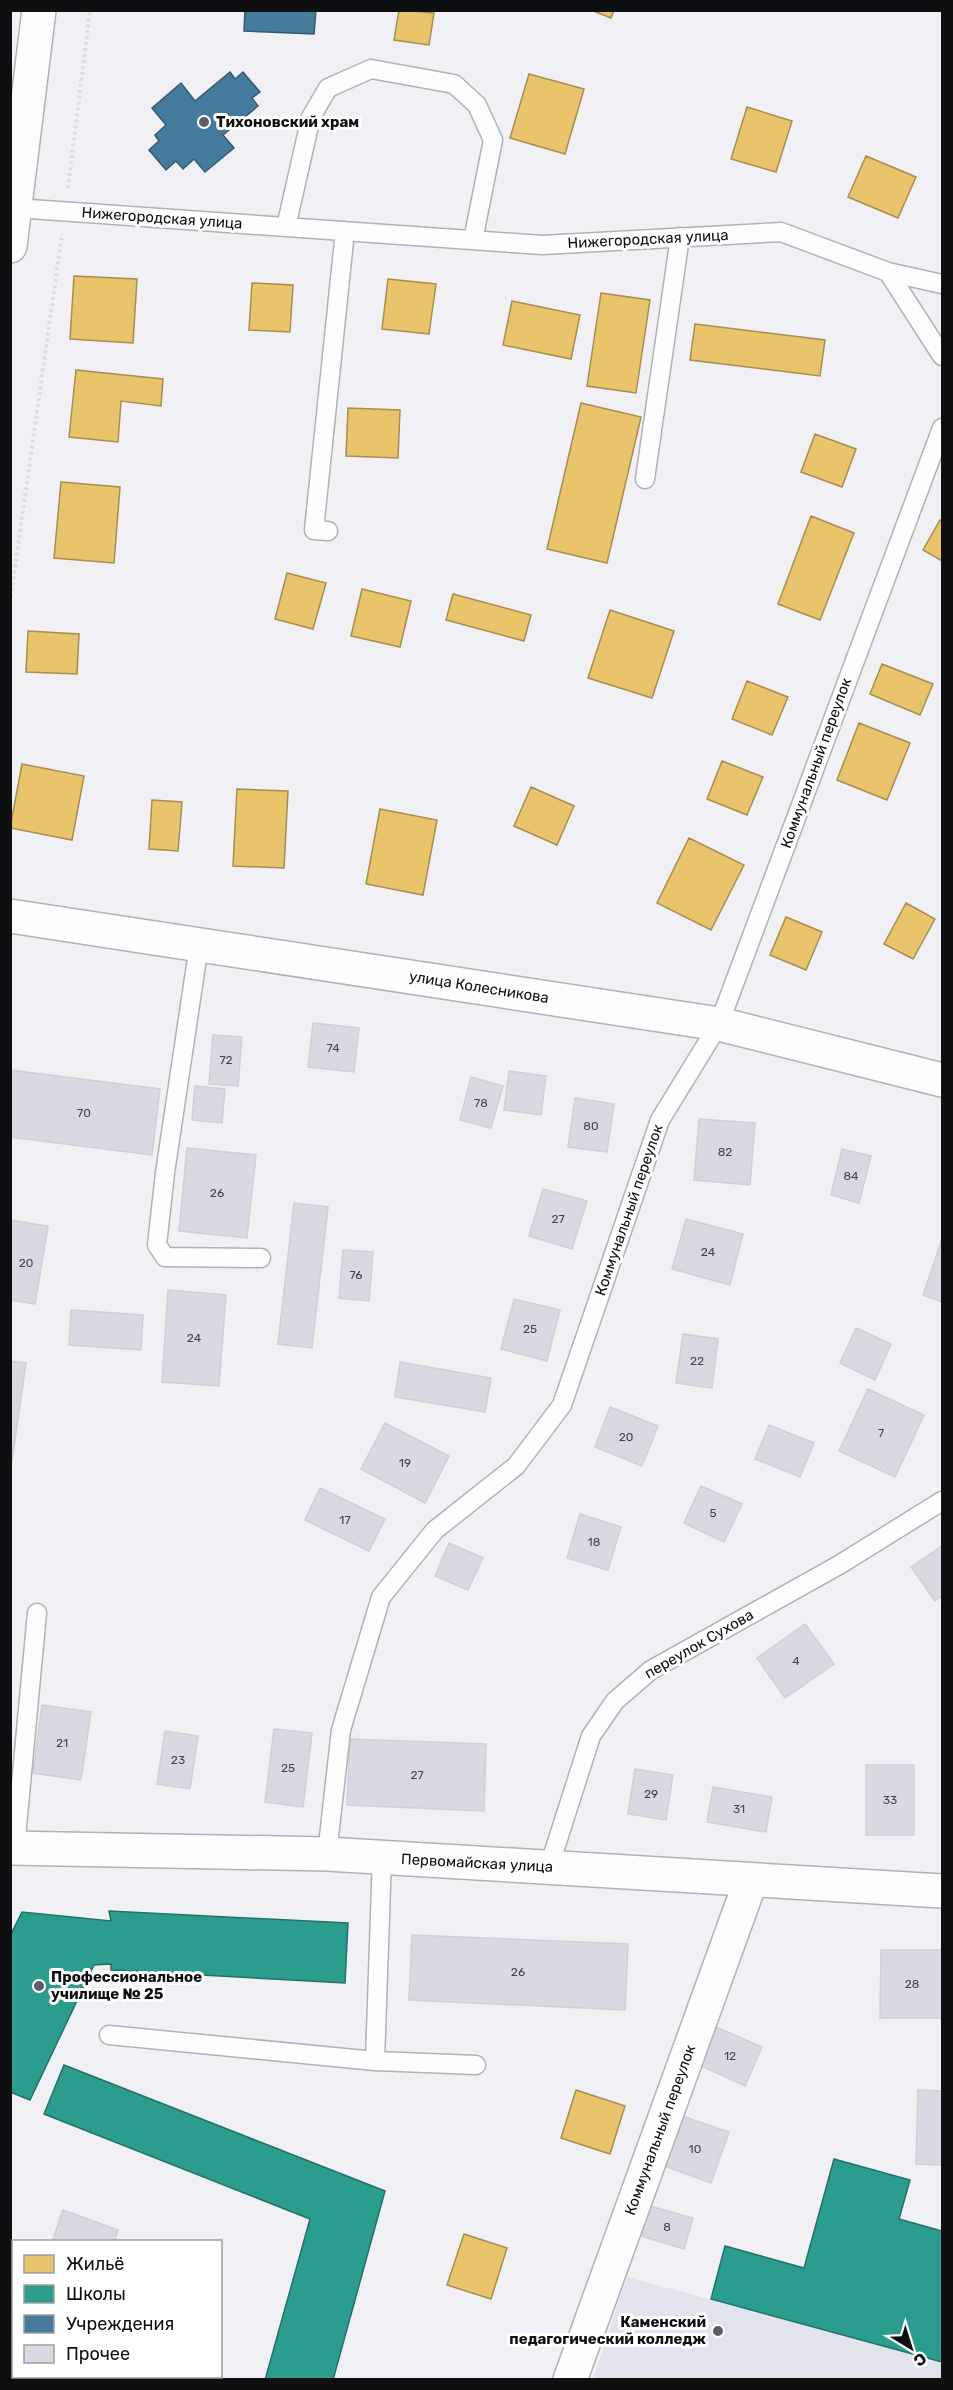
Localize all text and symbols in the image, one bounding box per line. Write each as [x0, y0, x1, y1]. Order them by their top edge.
place label: Тихоновский храм [216, 113, 359, 131]
marker: Тихоновский храм [197, 115, 211, 129]
street label: Нижегородская улица [81, 203, 243, 233]
street label: Нижегородская улица [567, 226, 729, 252]
street label: Коммунальный переулок [777, 675, 855, 851]
street label: улица Колесникова [408, 967, 550, 1007]
house number: 74 [326, 1041, 340, 1055]
house number: 72 [219, 1053, 233, 1067]
house number: 78 [474, 1096, 488, 1110]
house number: 70 [77, 1106, 91, 1120]
house number: 80 [583, 1119, 599, 1133]
street label: Коммунальный переулок [591, 1122, 667, 1298]
house number: 82 [718, 1145, 732, 1159]
house number: 84 [843, 1169, 859, 1183]
house number: 26 [210, 1186, 224, 1200]
house number: 27 [551, 1212, 565, 1226]
house number: 24 [701, 1245, 716, 1259]
house number: 20 [19, 1256, 33, 1270]
house number: 76 [349, 1268, 363, 1282]
house number: 25 [523, 1322, 537, 1336]
house number: 24 [187, 1331, 202, 1345]
house number: 22 [690, 1354, 704, 1368]
house number: 7 [878, 1426, 884, 1440]
house number: 20 [619, 1430, 633, 1444]
house number: 19 [399, 1456, 411, 1470]
house number: 5 [709, 1506, 717, 1520]
house number: 17 [339, 1513, 351, 1527]
house number: 18 [588, 1535, 600, 1549]
street label: переулок Сухова [641, 1606, 757, 1682]
house number: 4 [792, 1654, 800, 1668]
house number: 21 [56, 1736, 68, 1750]
house number: 23 [171, 1753, 185, 1767]
house number: 25 [281, 1761, 295, 1775]
house number: 27 [410, 1768, 424, 1782]
house number: 29 [644, 1787, 658, 1801]
house number: 33 [883, 1793, 897, 1807]
house number: 31 [733, 1802, 745, 1816]
street label: Первомайская улица [400, 1850, 554, 1876]
house number: 26 [511, 1965, 525, 1979]
place label: Профессиональное училище № 25 [51, 1968, 202, 2003]
house number: 28 [905, 1977, 919, 1991]
marker: Профессиональное училище № 25 [32, 1979, 46, 1993]
street label: Коммунальный переулок [621, 2042, 699, 2218]
house number: 12 [724, 2049, 736, 2063]
house number: 10 [689, 2142, 701, 2156]
house number: 8 [663, 2220, 671, 2234]
legend [12, 2240, 222, 2378]
text: Жильё [66, 2253, 124, 2275]
text: Школы [66, 2283, 126, 2305]
text: Учреждения [66, 2313, 174, 2335]
place label: Каменский педагогический колледж [509, 2313, 706, 2348]
north arrow [881, 2318, 941, 2378]
marker: Каменский педагогический колледж [711, 2324, 725, 2338]
text: Прочее [66, 2343, 130, 2365]
text: С [910, 2348, 930, 2370]

